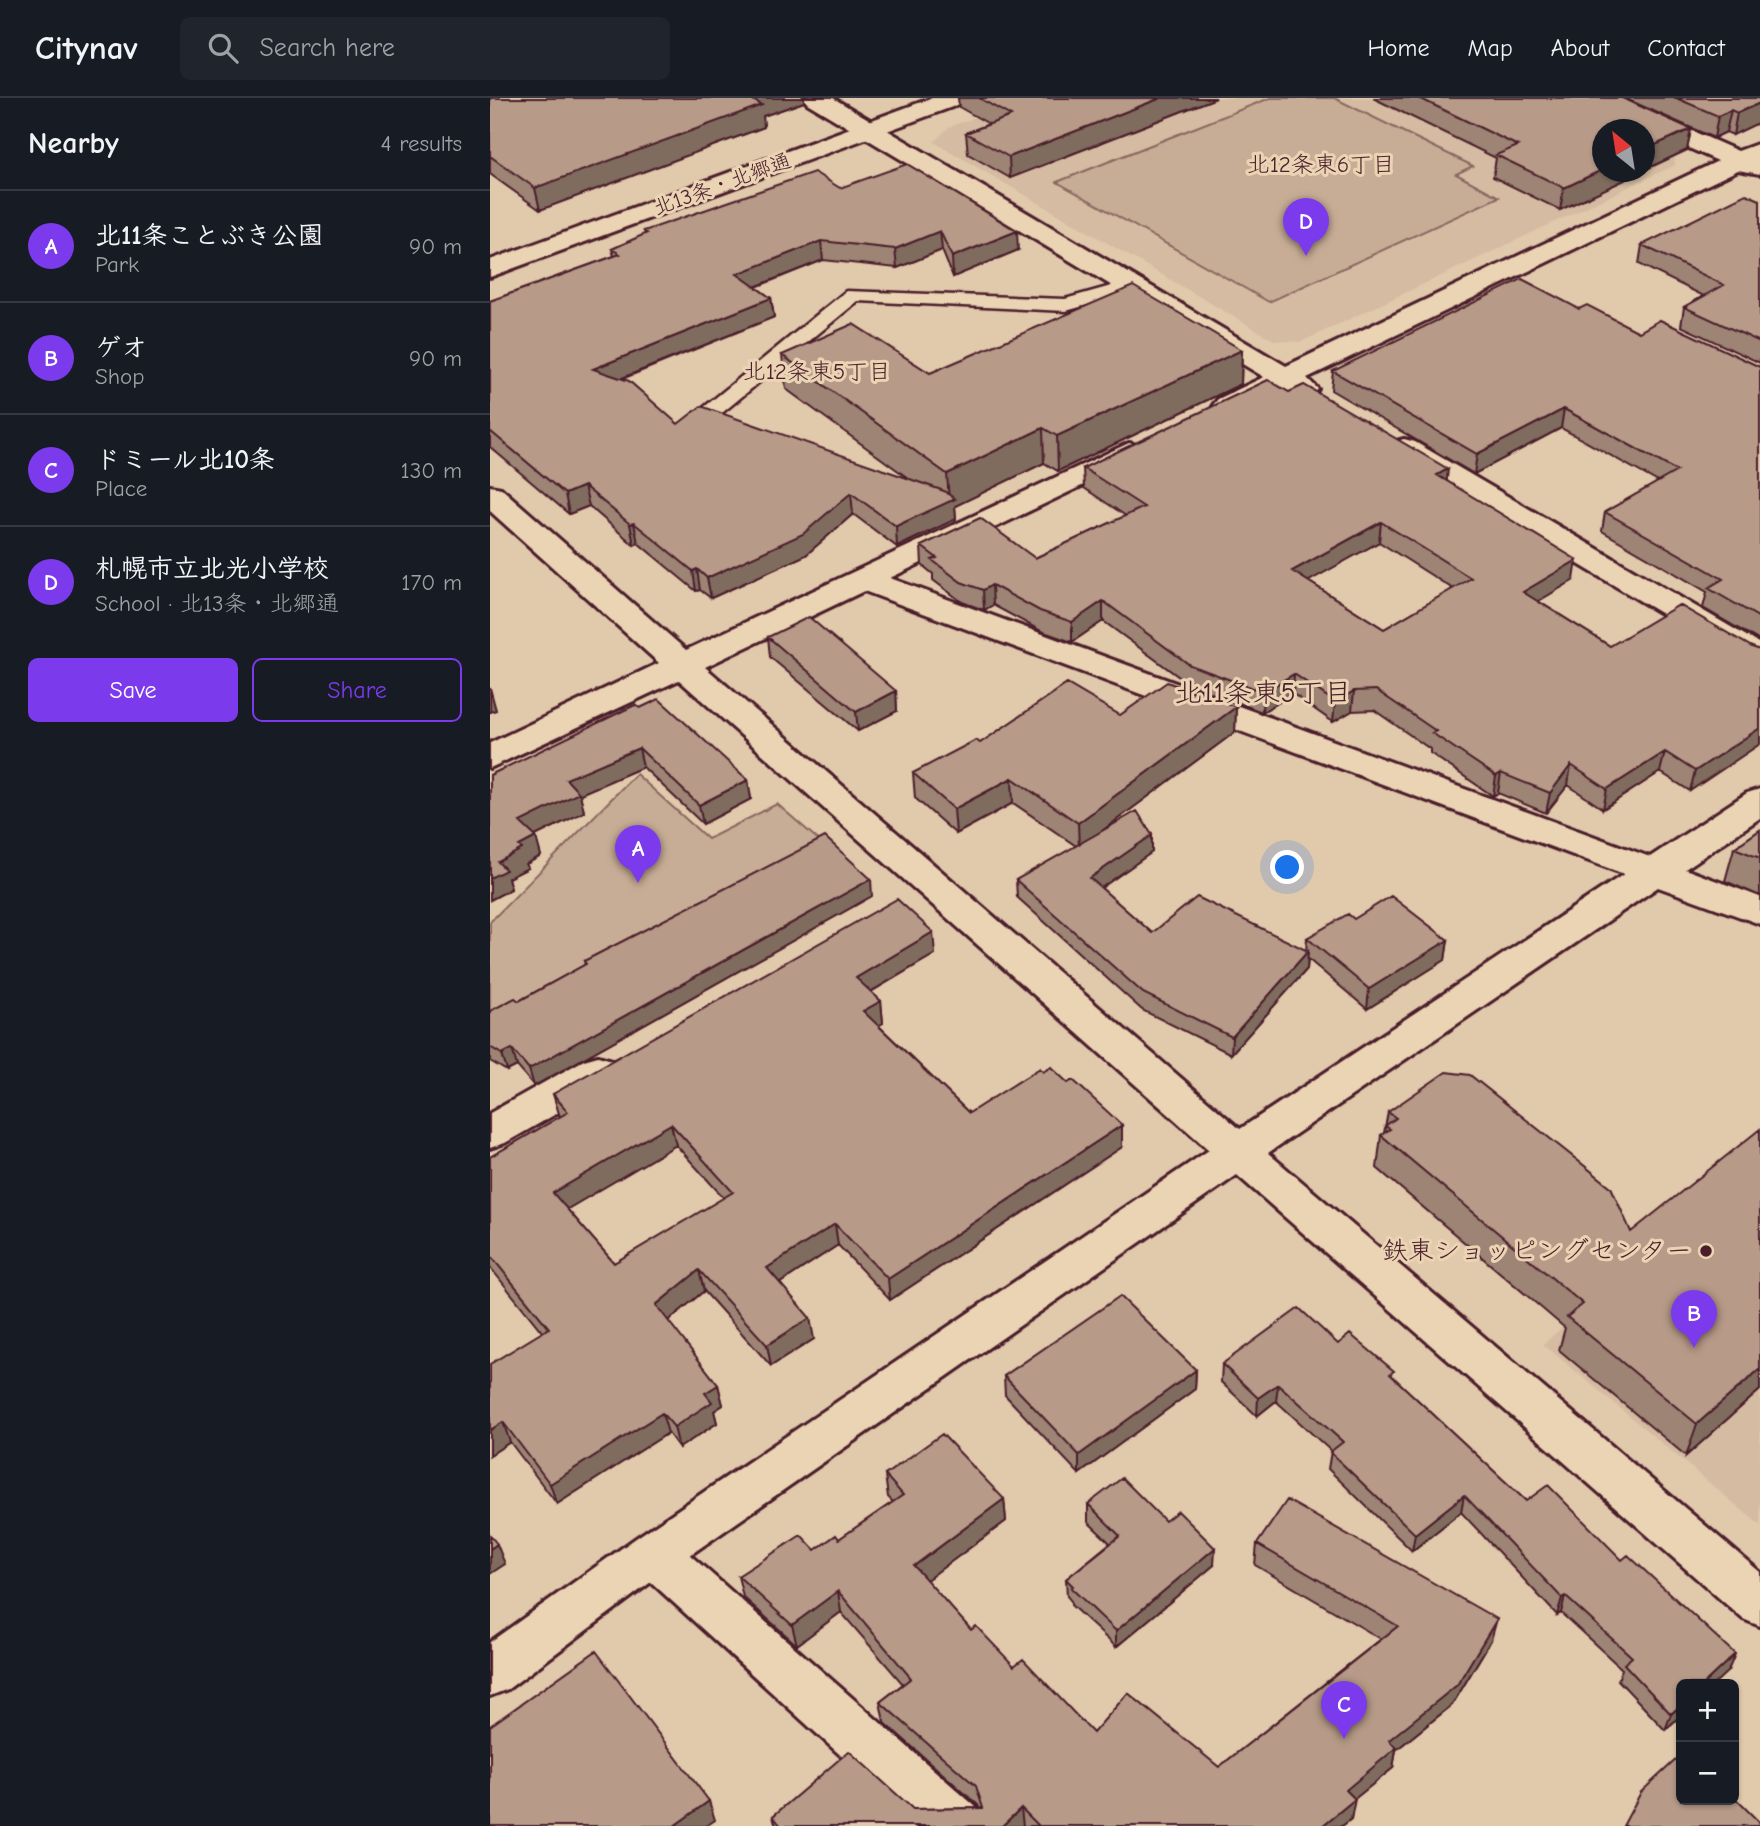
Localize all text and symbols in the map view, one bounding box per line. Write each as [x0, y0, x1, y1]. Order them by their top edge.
search box [180, 17, 670, 80]
text: Citynav [35, 29, 138, 67]
icon: search [204, 29, 242, 67]
text: Search here [260, 33, 395, 63]
text: Home [1368, 34, 1429, 62]
text: Map [1467, 34, 1513, 62]
text: About [1551, 34, 1609, 62]
text: Contact [1647, 34, 1725, 62]
north arrow [1592, 119, 1655, 182]
text: Nearby [28, 126, 119, 161]
text: 4 results [380, 130, 462, 157]
street label: 北13条・北郷通 [650, 148, 794, 220]
district label: 北12条東6丁目 [1247, 151, 1395, 178]
pin: D [1283, 198, 1329, 256]
text: 北11条ことぶき公園 [95, 221, 323, 251]
text: A [45, 233, 57, 260]
text: 90 m [409, 233, 462, 260]
text: Park [95, 251, 139, 278]
text: ゲオ [95, 333, 147, 363]
text: B [44, 345, 58, 372]
text: 90 m [409, 345, 462, 372]
district label: 北12条東5丁目 [743, 358, 891, 385]
text: Shop [95, 363, 144, 390]
text: ドミール北10条 [95, 445, 275, 475]
text: C [44, 457, 58, 484]
text: 130 m [401, 457, 462, 484]
text: Place [95, 475, 147, 502]
text: 札幌市立北光小学校 [95, 554, 329, 584]
text: D [44, 569, 58, 596]
text: 170 m [401, 569, 462, 596]
text: School · 北13条・北郷通 [95, 590, 339, 617]
button: Save [28, 658, 238, 722]
button: Share [252, 658, 462, 722]
district label: 北11条東5丁目 [1174, 677, 1352, 709]
pin: A [615, 825, 661, 883]
your location [1270, 850, 1304, 884]
place label: 鉄東ショッピングセンター [1382, 1236, 1692, 1266]
marker: 鉄東ショッピングセンター [1698, 1243, 1714, 1259]
pin: B [1671, 1290, 1717, 1348]
map controls [1676, 1679, 1739, 1805]
button: + [1676, 1679, 1739, 1742]
pin: C [1321, 1681, 1367, 1739]
button: − [1676, 1742, 1739, 1805]

